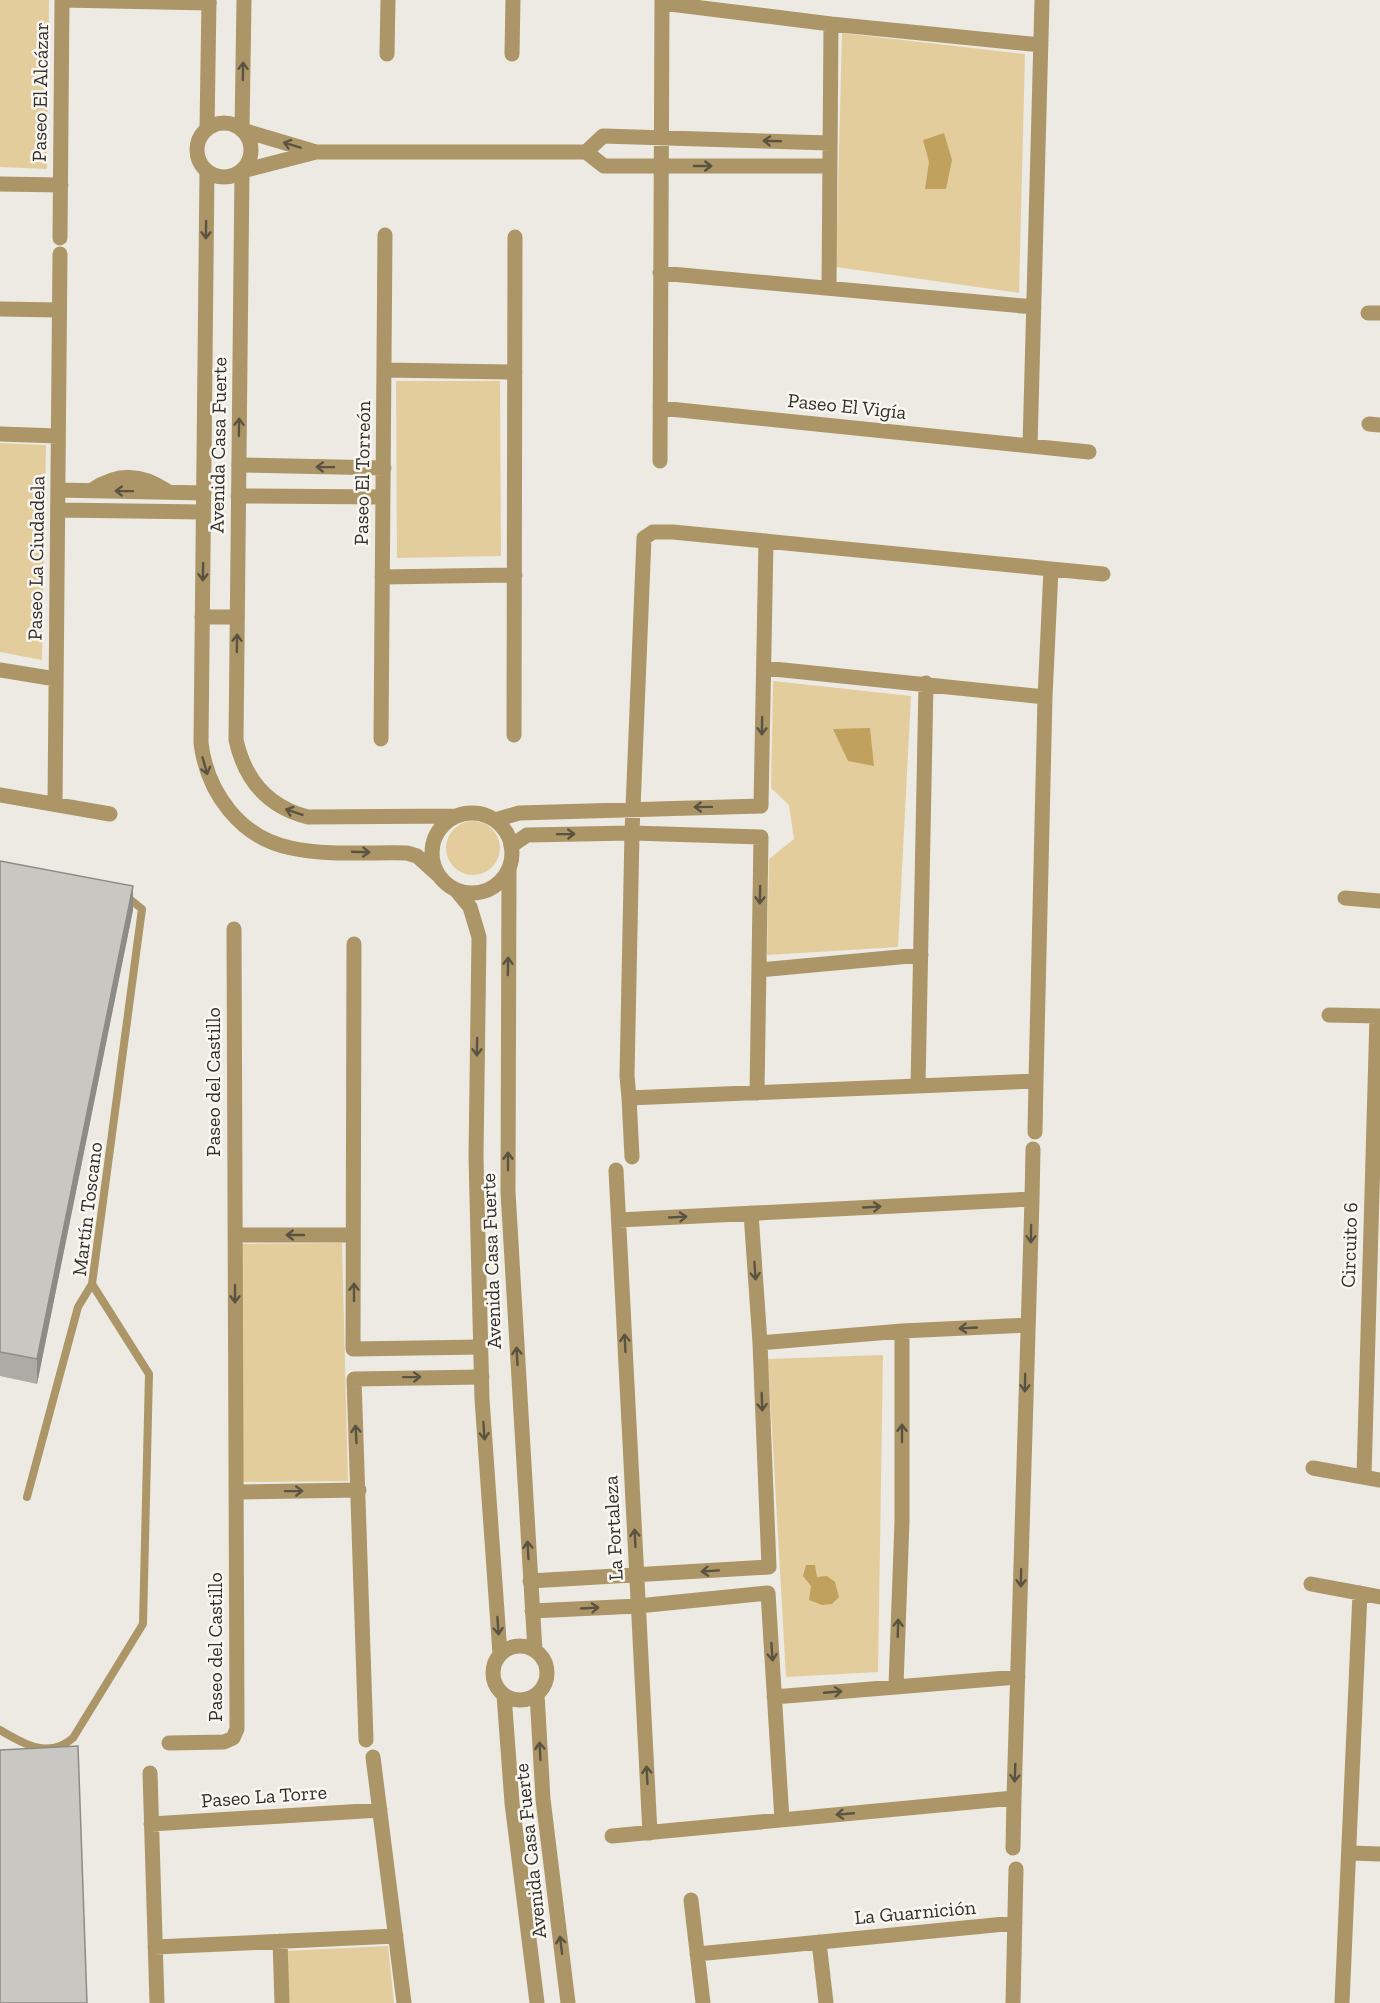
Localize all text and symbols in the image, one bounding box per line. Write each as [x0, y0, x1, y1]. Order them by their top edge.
street label: Paseo El Alcázar [27, 22, 53, 162]
one-way arrow [237, 62, 249, 82]
one-way arrow [762, 136, 782, 147]
one-way arrow [283, 139, 302, 150]
one-way arrow [692, 160, 712, 172]
one-way arrow [200, 219, 212, 239]
street label: Avenida Casa Fuerte [204, 357, 232, 533]
street label: Paseo El Vigía [786, 388, 908, 424]
street label: Paseo El Torreón [349, 400, 375, 545]
one-way arrow [233, 418, 245, 438]
one-way arrow [316, 461, 336, 473]
street label: Paseo La Ciudadela [23, 475, 49, 641]
one-way arrow [115, 485, 135, 497]
one-way arrow [197, 561, 209, 581]
one-way arrow [231, 634, 243, 654]
one-way arrow [757, 716, 768, 736]
one-way arrow [200, 756, 212, 775]
one-way arrow [693, 801, 713, 813]
one-way arrow [285, 806, 304, 817]
one-way arrow [556, 828, 576, 840]
one-way arrow [351, 846, 371, 857]
one-way arrow [754, 885, 766, 905]
one-way arrow [502, 956, 514, 976]
street label: Paseo del Castillo [201, 1007, 225, 1157]
one-way arrow [472, 1037, 483, 1057]
street label: Martín Toscano [67, 1141, 107, 1277]
one-way arrow [502, 1151, 514, 1171]
street label: Avenida Casa Fuerte [476, 1173, 506, 1349]
one-way arrow [862, 1201, 882, 1212]
street label: Circuito 6 [1336, 1202, 1362, 1288]
one-way arrow [667, 1211, 687, 1222]
one-way arrow [1025, 1224, 1037, 1244]
one-way arrow [285, 1229, 305, 1241]
one-way arrow [750, 1261, 761, 1281]
one-way arrow [348, 1282, 360, 1302]
one-way arrow [229, 1283, 241, 1303]
one-way arrow [959, 1322, 979, 1333]
one-way arrow [620, 1334, 631, 1354]
one-way arrow [511, 1346, 522, 1366]
one-way arrow [402, 1371, 422, 1383]
one-way arrow [1020, 1373, 1031, 1393]
one-way arrow [757, 1391, 768, 1411]
one-way arrow [479, 1421, 490, 1441]
one-way arrow [896, 1423, 908, 1443]
one-way arrow [351, 1425, 362, 1445]
street label: La Fortaleza [598, 1474, 628, 1581]
one-way arrow [284, 1485, 304, 1497]
one-way arrow [629, 1528, 640, 1548]
one-way arrow [522, 1541, 533, 1561]
one-way arrow [701, 1565, 721, 1576]
one-way arrow [1015, 1568, 1027, 1588]
street label: Paseo del Castillo [203, 1572, 227, 1722]
one-way arrow [580, 1603, 600, 1614]
one-way arrow [493, 1615, 504, 1635]
one-way arrow [892, 1618, 904, 1638]
one-way arrow [766, 1641, 777, 1661]
one-way arrow [822, 1686, 842, 1697]
one-way arrow [535, 1742, 546, 1762]
street label: Avenida Casa Fuerte [509, 1762, 551, 1940]
one-way arrow [1009, 1763, 1021, 1783]
one-way arrow [641, 1765, 652, 1785]
street label: Paseo La Torre [200, 1780, 328, 1812]
one-way arrow [836, 1809, 855, 1820]
street label: La Guarnición [853, 1895, 977, 1929]
one-way arrow [555, 1936, 566, 1955]

